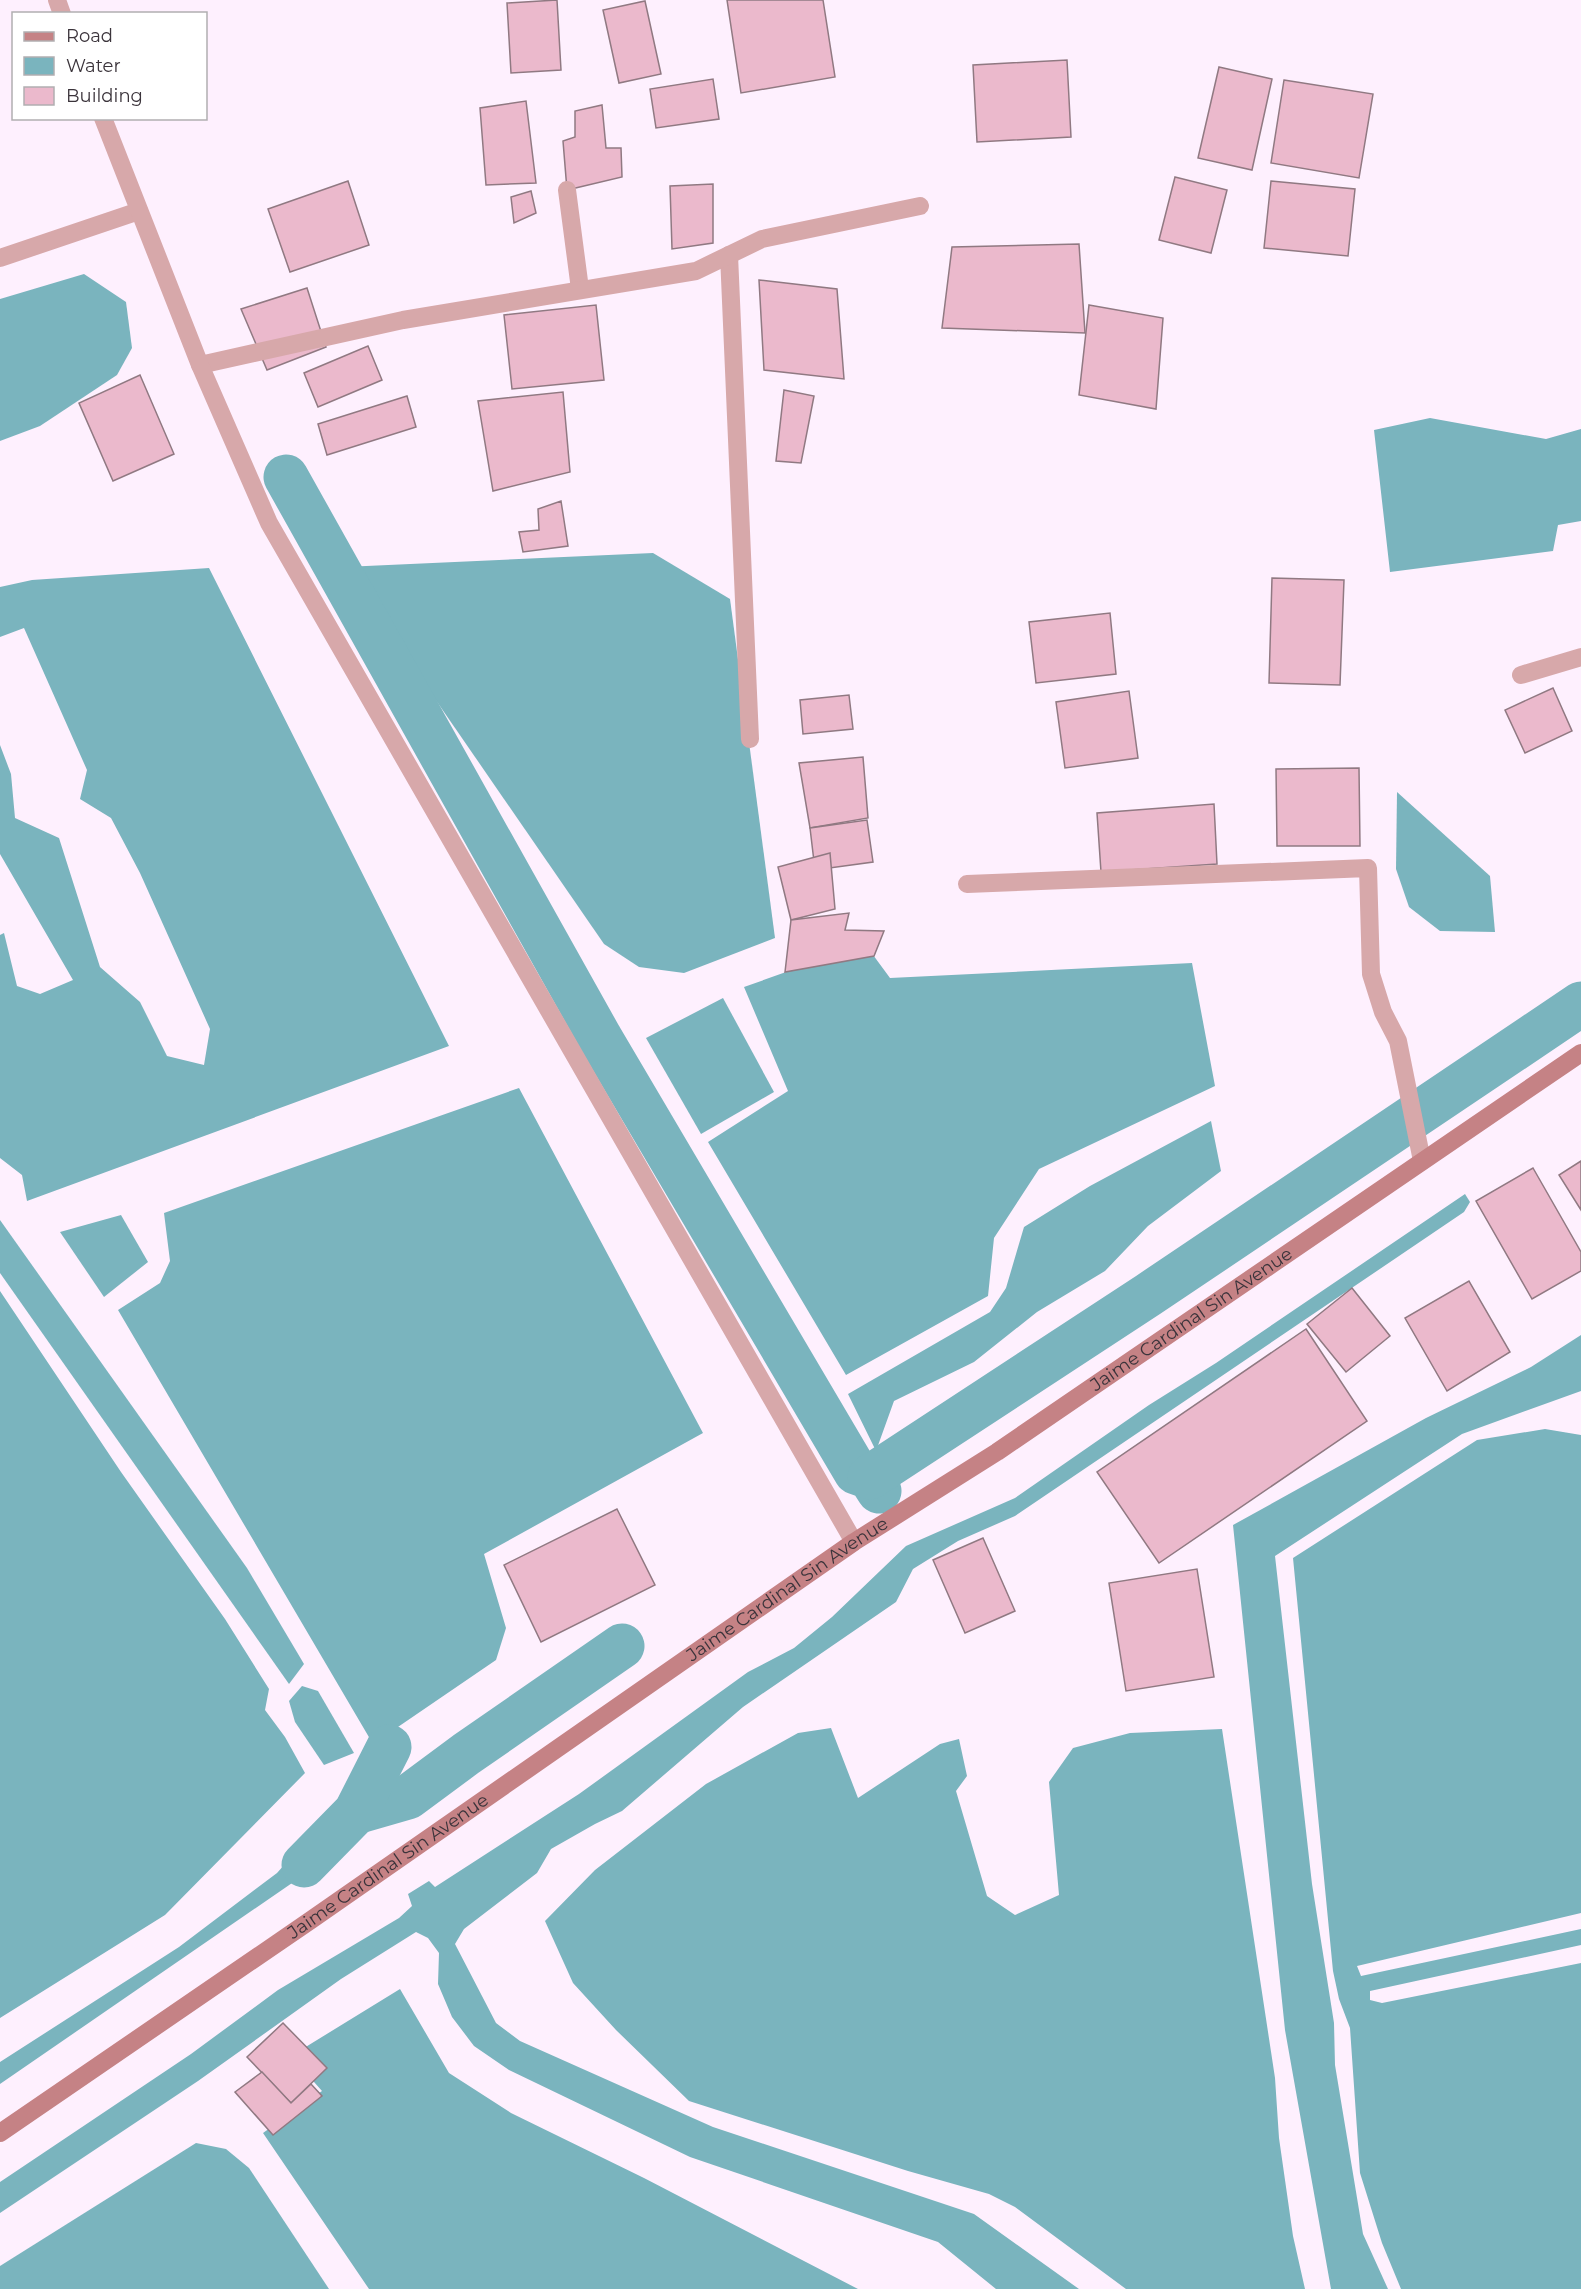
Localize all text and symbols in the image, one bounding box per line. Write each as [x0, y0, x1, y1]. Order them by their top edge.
legend [12, 12, 207, 120]
text: Road [66, 25, 113, 47]
text: Water [66, 55, 121, 77]
text: Building [66, 85, 143, 107]
street label: Jaime Cardinal Sin Avenue [1085, 1242, 1297, 1396]
street label: Jaime Cardinal Sin Avenue [682, 1512, 892, 1667]
street label: Jaime Cardinal Sin Avenue [283, 1789, 493, 1944]

